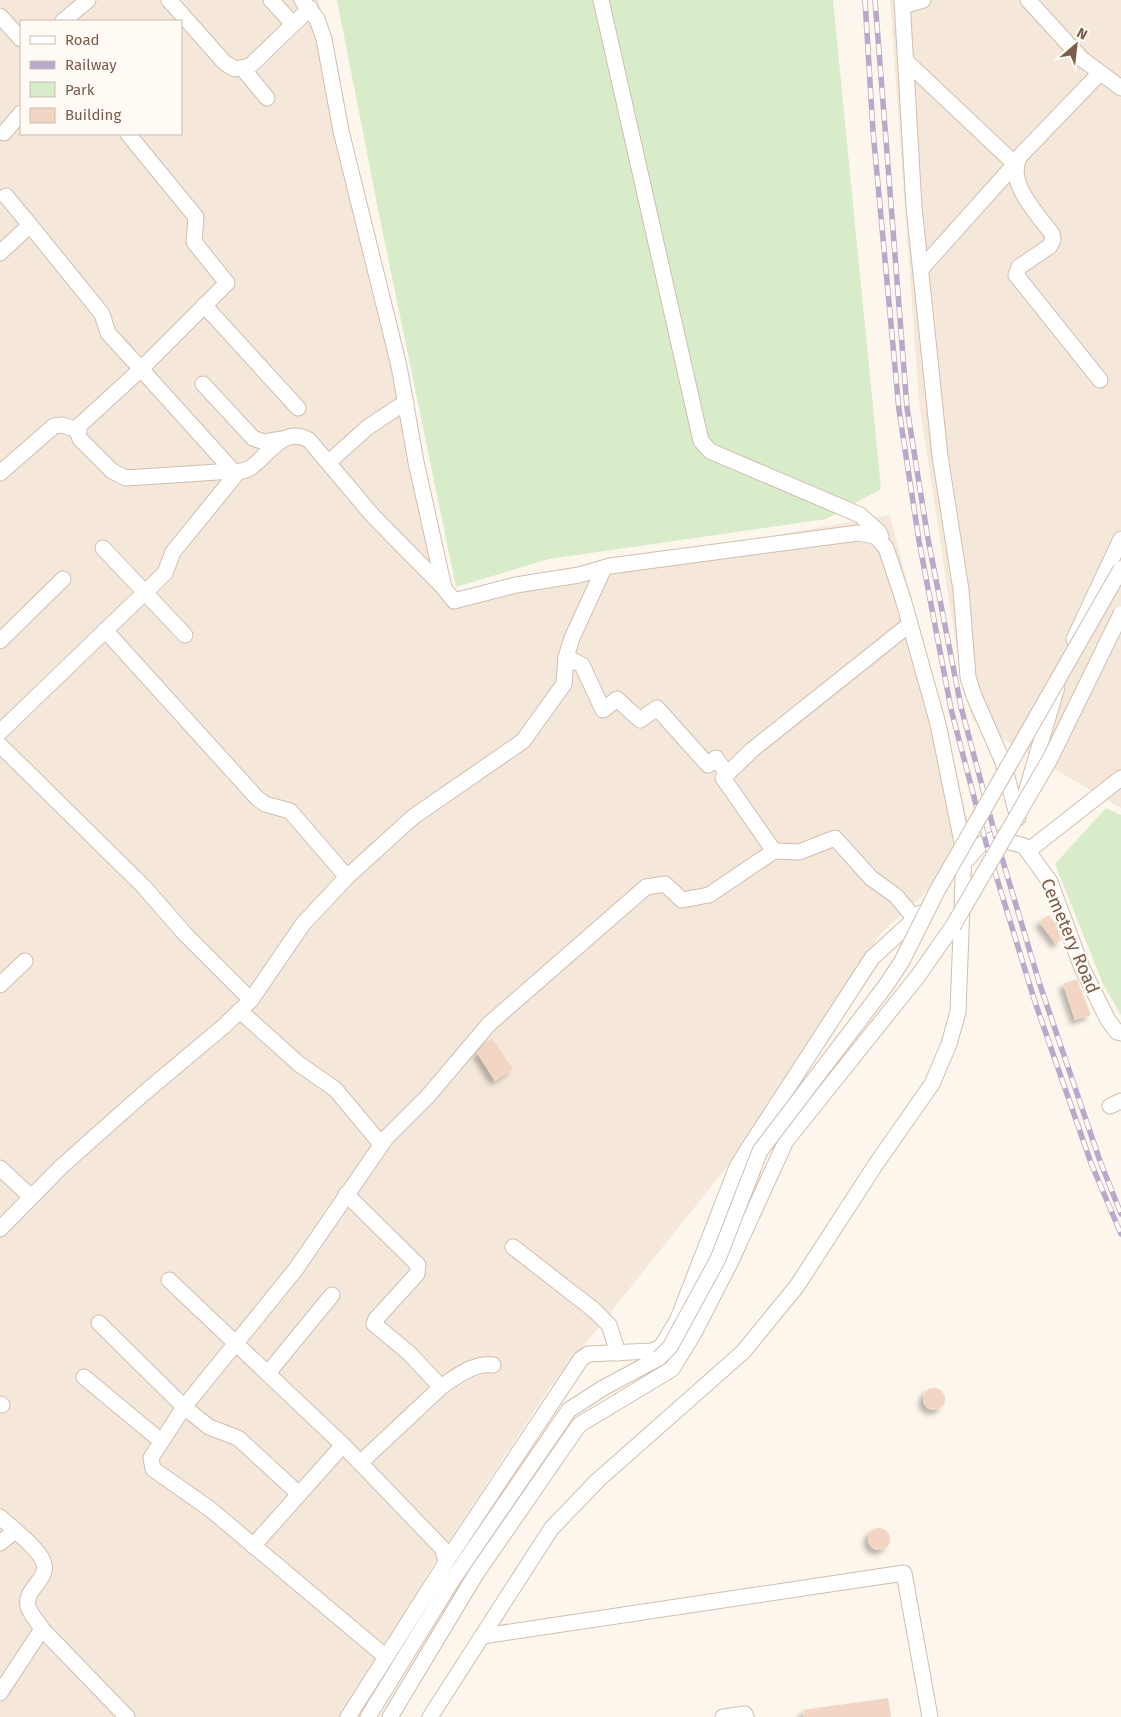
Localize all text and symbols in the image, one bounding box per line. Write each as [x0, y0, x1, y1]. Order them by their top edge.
legend [20, 20, 182, 135]
north arrow [1051, 20, 1101, 70]
text: N [1074, 24, 1090, 44]
text: Road [65, 31, 100, 49]
text: Railway [65, 56, 117, 74]
text: Park [65, 81, 95, 99]
text: Building [65, 106, 121, 124]
street label: Cemetery Road [1036, 875, 1104, 997]

